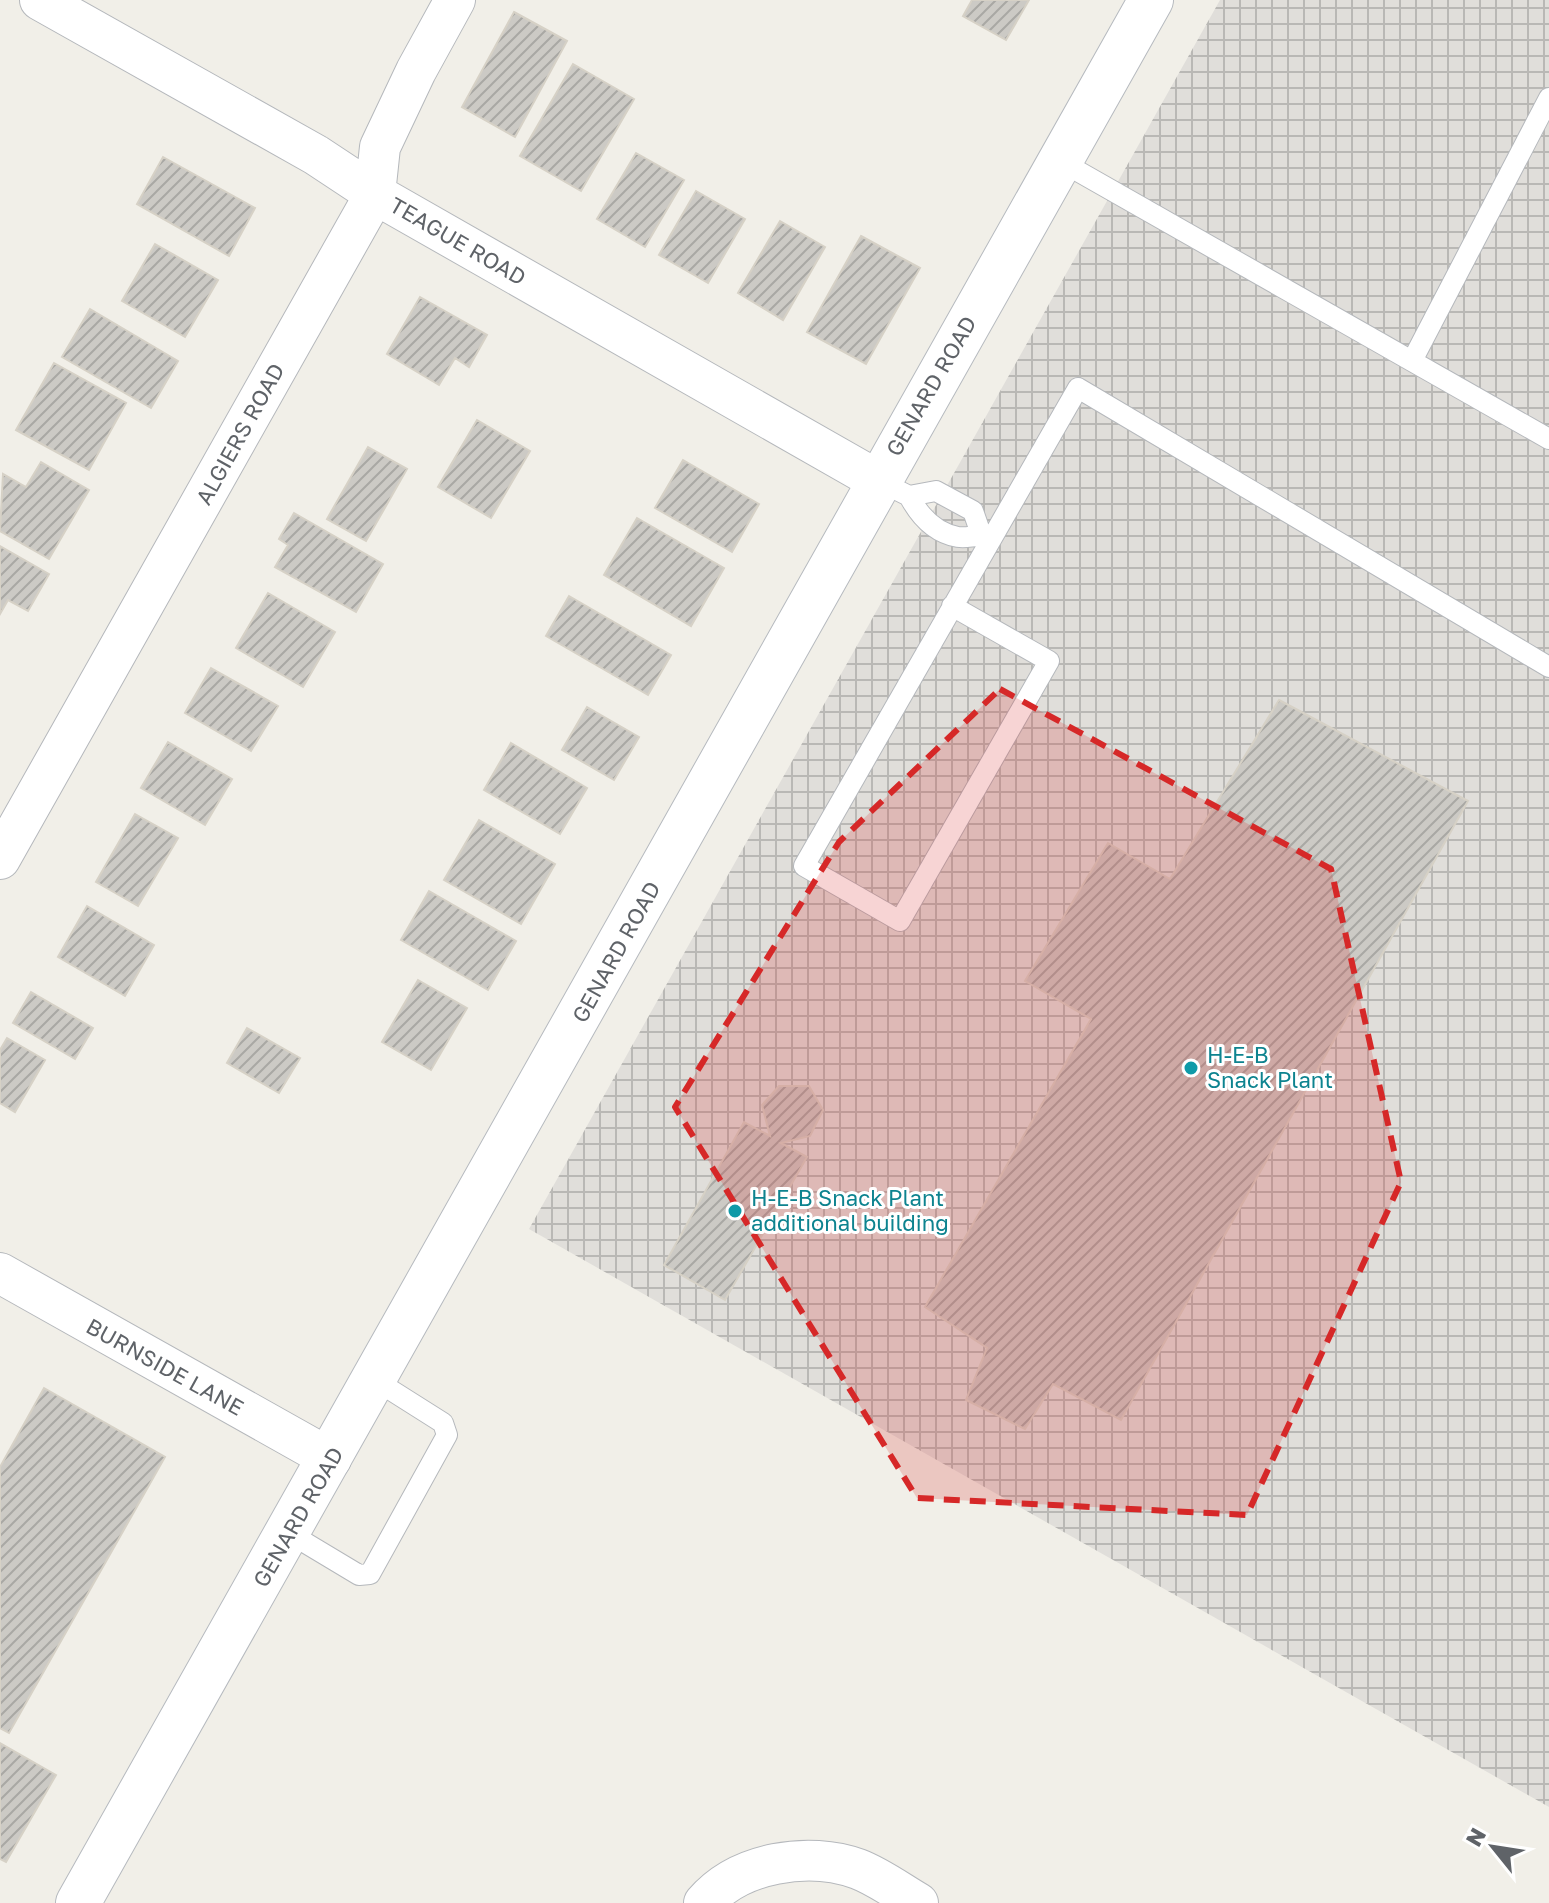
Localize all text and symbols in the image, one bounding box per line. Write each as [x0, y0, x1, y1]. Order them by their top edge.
street label: TEAGUE ROAD [385, 191, 531, 290]
street label: GENARD ROAD [880, 311, 982, 461]
street label: ALGIERS ROAD [190, 358, 290, 509]
street label: GENARD ROAD [566, 876, 665, 1027]
place label: H-E-B Snack Plant [1207, 1041, 1333, 1093]
marker: H-E-B Snack Plant [1182, 1059, 1200, 1077]
place label: H-E-B Snack Plant additional building [751, 1184, 949, 1236]
marker: H-E-B Snack Plant additional building [726, 1202, 744, 1220]
street label: BURNSIDE LANE [82, 1312, 249, 1421]
street label: GENARD ROAD [247, 1442, 349, 1592]
north arrow [1453, 1807, 1533, 1887]
text: N [1459, 1823, 1491, 1851]

